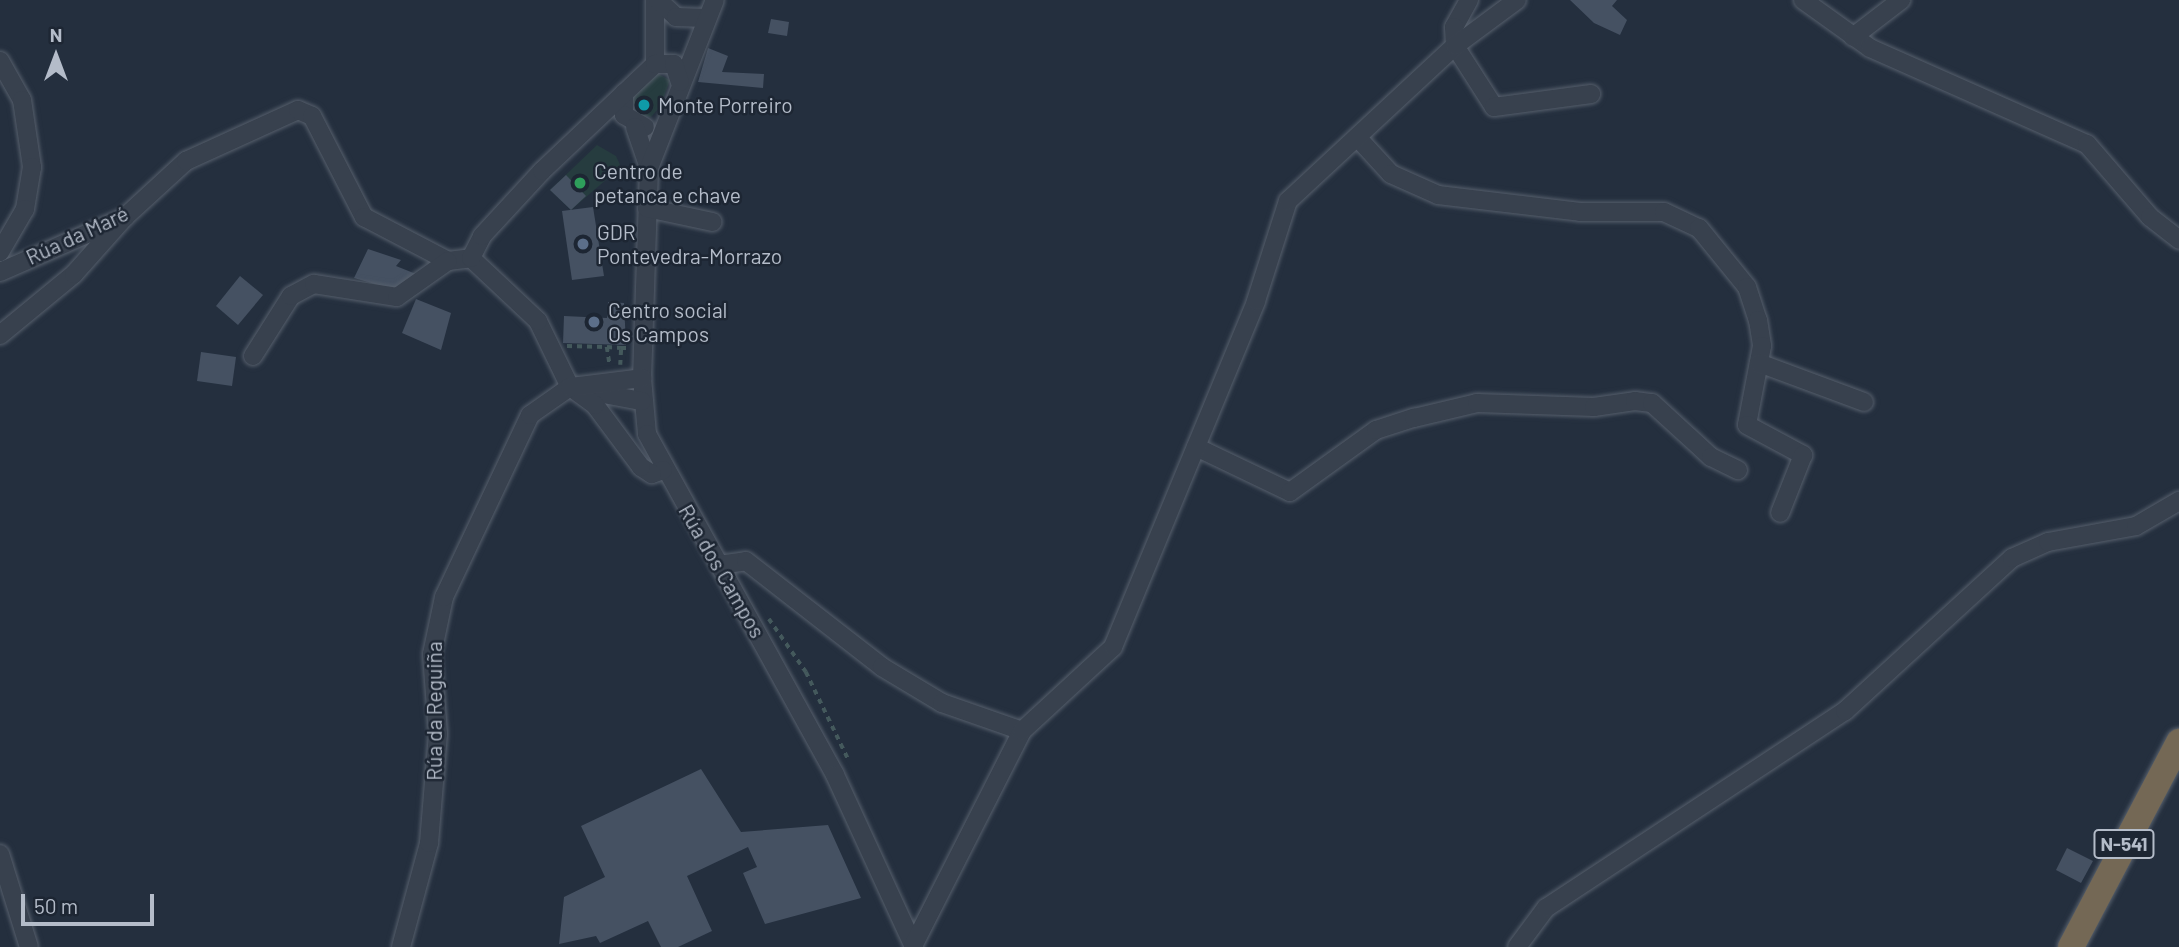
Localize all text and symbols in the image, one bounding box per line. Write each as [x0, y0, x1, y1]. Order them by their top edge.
north arrow [21, 21, 91, 91]
text: N [50, 23, 62, 46]
place label: Monte Porreiro [658, 92, 793, 118]
marker: Monte Porreiro [636, 97, 652, 113]
place label: Centro de petanca e chave [594, 158, 741, 208]
marker: Centro de petanca e chave [572, 175, 588, 191]
street label: Rúa da Maré [22, 200, 132, 270]
place label: GDR Pontevedra-Morrazo [597, 219, 782, 269]
marker: GDR Pontevedra-Morrazo [575, 236, 591, 252]
place label: Centro social Os Campos [608, 297, 727, 347]
marker: Centro social Os Campos [586, 314, 602, 330]
street label: Rúa dos Campos [674, 500, 770, 642]
street label: Rúa da Reguiña [421, 641, 447, 781]
road number: N-541 [2092, 828, 2156, 860]
scale bar [24, 880, 158, 924]
text: 50 m [34, 893, 78, 918]

